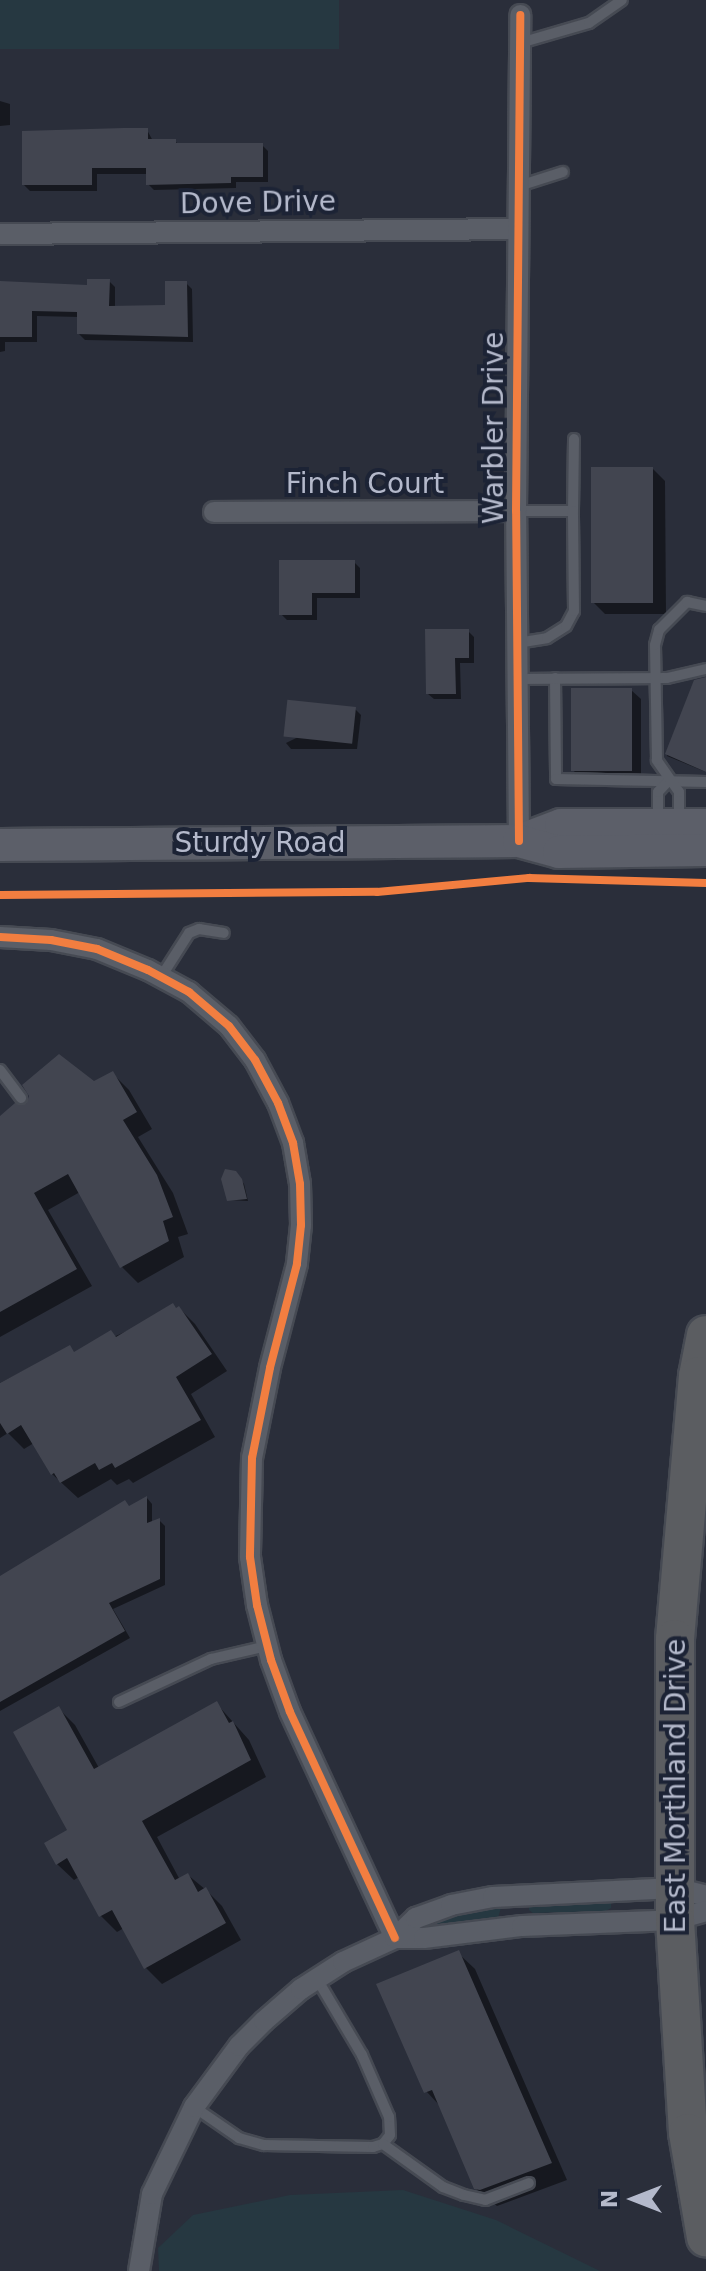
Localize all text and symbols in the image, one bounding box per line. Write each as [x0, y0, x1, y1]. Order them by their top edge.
street label: Dove Drive [180, 185, 336, 221]
street label: Warbler Drive [477, 332, 511, 524]
street label: Finch Court [286, 467, 444, 501]
street label: Sturdy Road [174, 826, 346, 860]
street label: East Morthland Drive [659, 1639, 693, 1933]
north arrow [594, 2159, 674, 2239]
text: N [597, 2190, 622, 2208]

